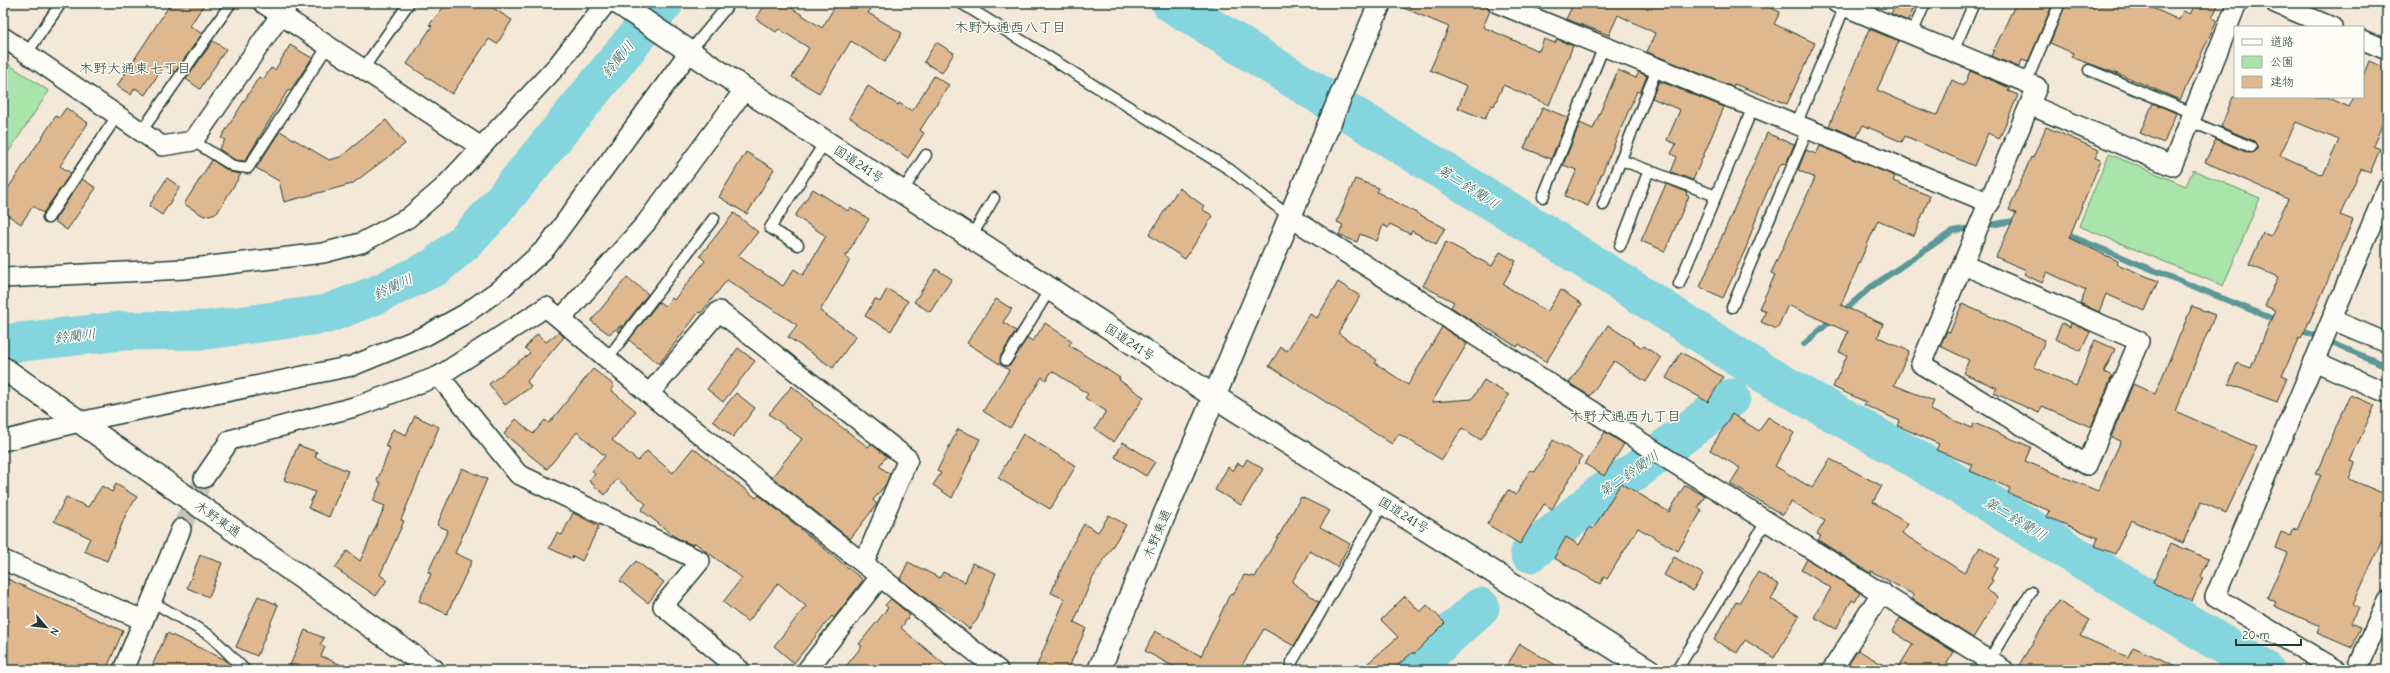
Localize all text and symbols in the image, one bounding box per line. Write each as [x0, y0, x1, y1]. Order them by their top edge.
district label: 木野大通西八丁目 [954, 19, 1066, 36]
legend [2234, 26, 2364, 98]
text: 道路 [2270, 35, 2294, 49]
water label: 鈴蘭川 [598, 37, 638, 81]
text: 公園 [2270, 55, 2294, 69]
district label: 木野大通東七丁目 [79, 60, 191, 77]
text: 建物 [2270, 75, 2294, 89]
street label: 国道241号 [831, 142, 887, 186]
water label: 第二鈴蘭川 [1434, 161, 1502, 213]
water label: 鈴蘭川 [370, 270, 416, 304]
street label: 国道241号 [1102, 320, 1158, 364]
water label: 鈴蘭川 [53, 325, 97, 347]
district label: 木野大通西九丁目 [1569, 408, 1681, 425]
water label: 第二鈴蘭川 [1595, 447, 1663, 501]
street label: 国道241号 [1376, 493, 1432, 537]
water label: 第二鈴蘭川 [1981, 494, 2049, 544]
street label: 木野東通 [192, 498, 244, 540]
street label: 木野東通 [1140, 507, 1174, 561]
north arrow [26, 607, 66, 647]
scale bar [2236, 621, 2301, 647]
text: N [47, 625, 62, 638]
text: 20 m [2242, 628, 2270, 642]

